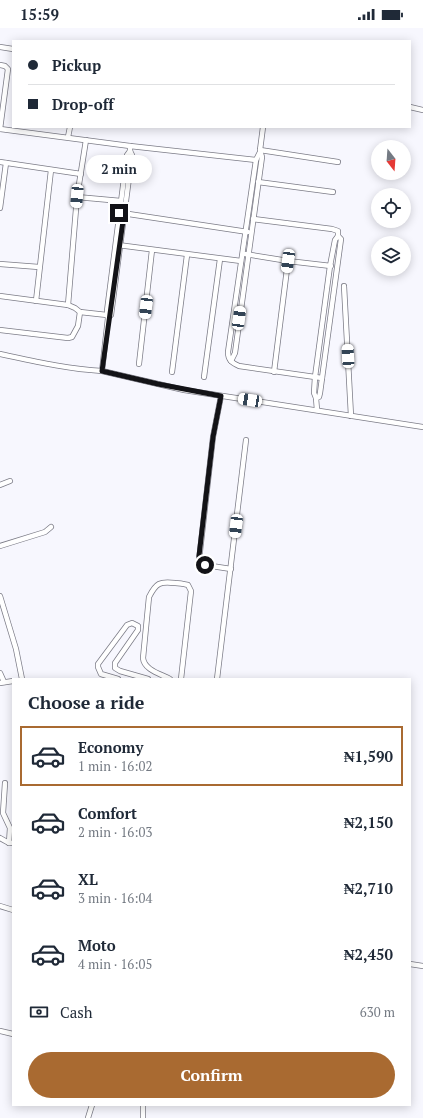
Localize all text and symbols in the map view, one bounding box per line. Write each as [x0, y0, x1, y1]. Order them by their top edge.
text: 15:59 [20, 4, 59, 24]
text: Pickup [52, 55, 101, 75]
text: Drop-off [52, 94, 114, 114]
north arrow [371, 140, 411, 180]
map controls [371, 140, 411, 276]
callout: 2 min [86, 155, 152, 183]
text: 2 min [101, 160, 137, 178]
car [70, 184, 84, 208]
button: locate [371, 188, 411, 228]
route end [110, 204, 128, 222]
button: layers [371, 236, 411, 276]
car [280, 248, 296, 274]
car [139, 294, 153, 320]
car [231, 305, 247, 331]
car [341, 344, 355, 368]
car [237, 392, 263, 408]
car [229, 513, 243, 539]
route start [196, 556, 214, 574]
text: Choose a ride [28, 690, 144, 714]
text: Economy [78, 737, 143, 757]
icon: car [30, 738, 66, 774]
text: ₦1,590 [344, 746, 393, 766]
text: 1 min · 16:02 [78, 757, 152, 775]
text: Comfort [78, 803, 137, 823]
icon: car [30, 804, 66, 840]
text: ₦2,150 [344, 812, 393, 832]
text: 2 min · 16:03 [78, 823, 152, 841]
text: XL [78, 869, 98, 889]
icon: car [30, 870, 66, 906]
text: ₦2,710 [344, 878, 393, 898]
text: 3 min · 16:04 [78, 889, 152, 907]
text: Moto [78, 935, 116, 955]
icon: car [30, 936, 66, 972]
text: ₦2,450 [344, 944, 393, 964]
text: 4 min · 16:05 [78, 955, 152, 973]
icon: cash [28, 1001, 50, 1023]
text: Cash [60, 1002, 93, 1022]
text: 630 m [360, 1003, 395, 1021]
button: Confirm [28, 1052, 395, 1098]

